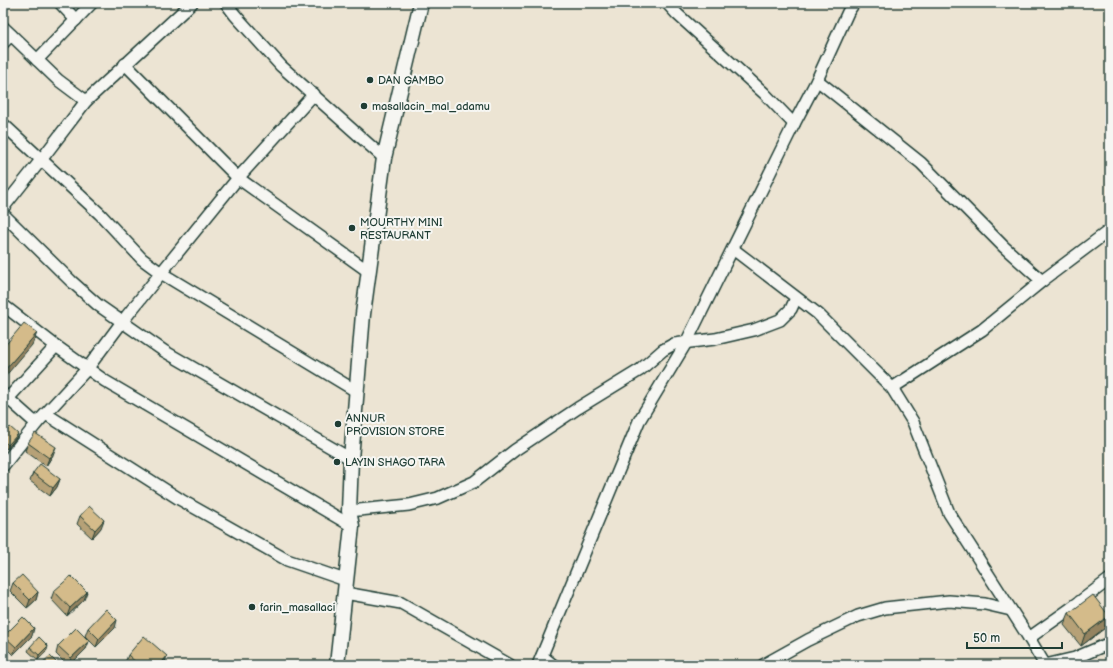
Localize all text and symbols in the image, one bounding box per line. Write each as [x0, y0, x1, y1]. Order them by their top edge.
place label: DAN GAMBO [378, 74, 444, 87]
marker: DAN GAMBO [365, 75, 375, 85]
place label: masallacin_mal_adamu [372, 100, 490, 113]
marker: masallacin_mal_adamu [359, 101, 369, 111]
place label: MOURTHY MINI RESTAURANT [360, 216, 443, 242]
marker: MOURTHY MINI RESTAURANT [347, 223, 357, 233]
place label: ANNUR PROVISION STORE [346, 412, 444, 438]
marker: ANNUR PROVISION STORE [333, 419, 343, 429]
place label: LAYIN SHAGO TARA [345, 456, 445, 469]
marker: LAYIN SHAGO TARA [332, 457, 342, 467]
place label: farin_masallaci [260, 601, 335, 614]
marker: farin_masallaci [247, 602, 257, 612]
scale bar [967, 624, 1062, 650]
text: 50 m [973, 631, 1000, 646]

